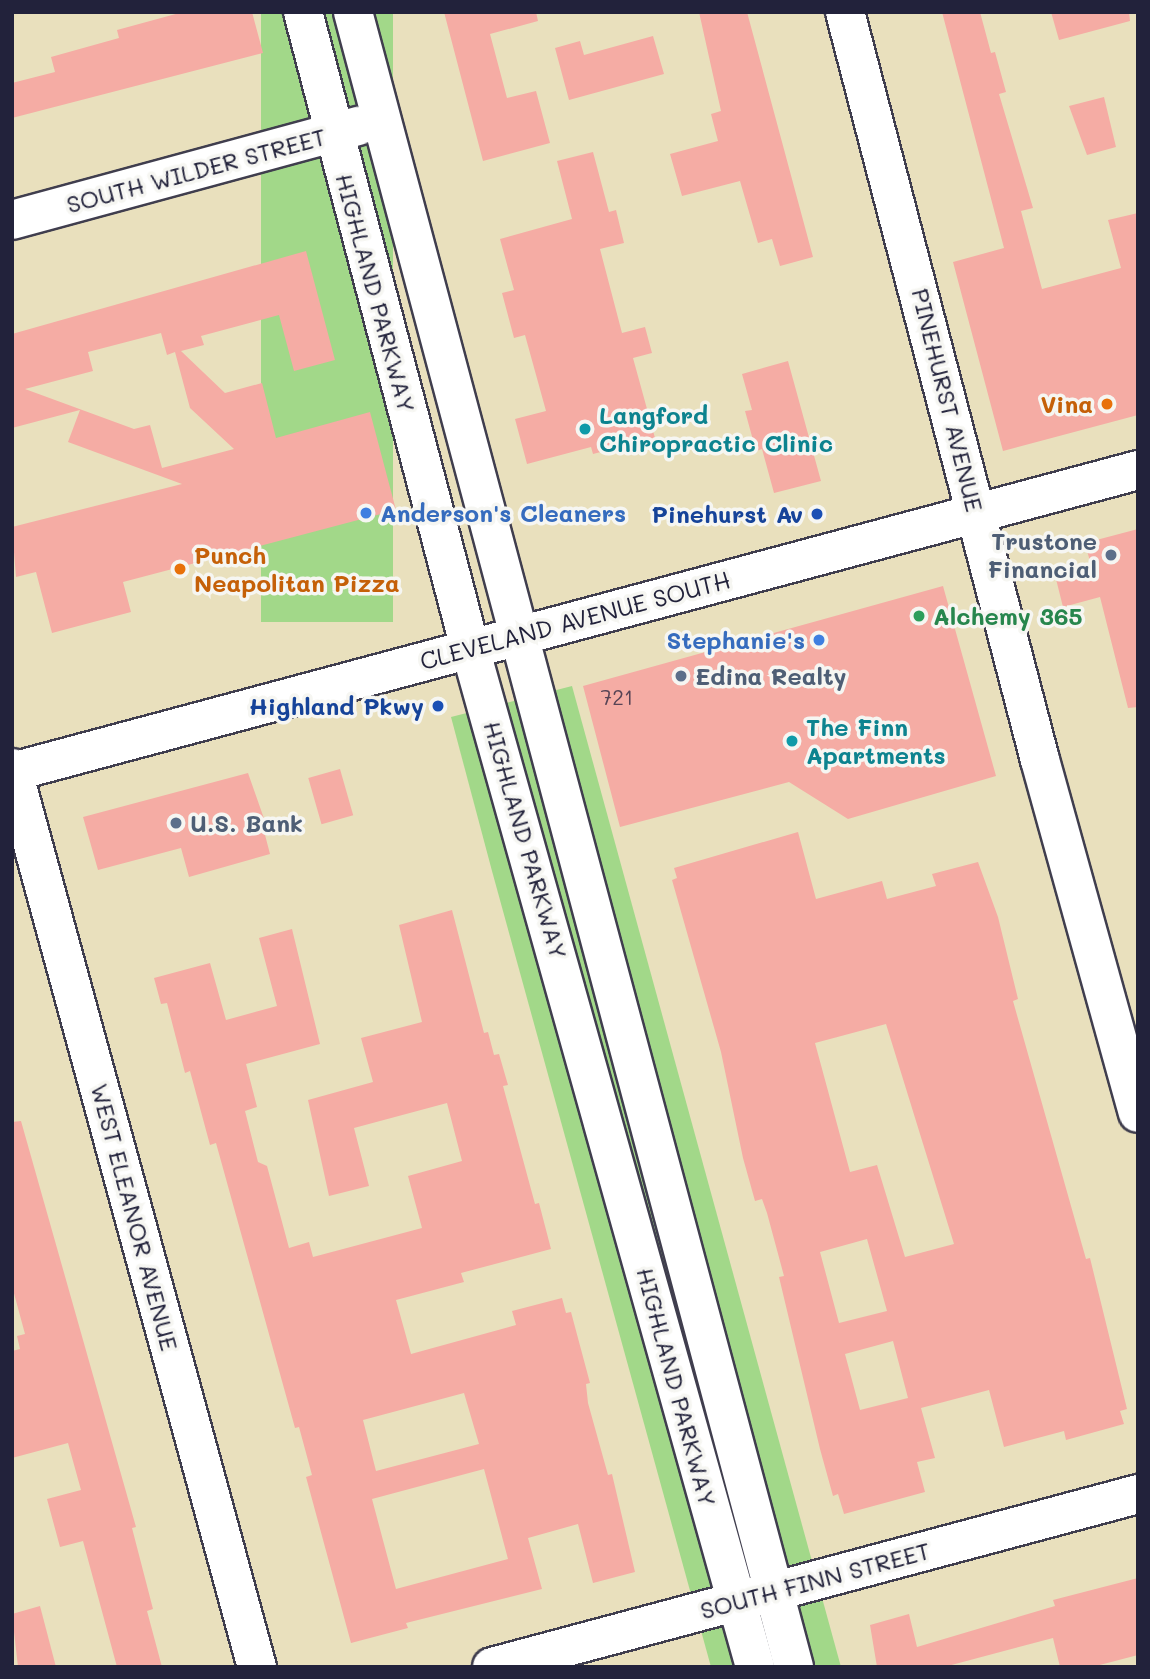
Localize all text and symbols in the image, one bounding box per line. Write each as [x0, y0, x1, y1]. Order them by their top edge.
street label: SOUTH WILDER STREET [63, 121, 329, 219]
street label: HIGHLAND PARKWAY [330, 170, 422, 416]
street label: PINEHURST AVENUE [906, 285, 990, 515]
place label: Vina [1040, 390, 1093, 418]
marker: Vina [1099, 396, 1115, 412]
place label: Langford Chiropractic Clinic [599, 401, 833, 457]
marker: Langford Chiropractic Clinic [577, 421, 593, 437]
place label: Anderson's Cleaners [380, 499, 626, 527]
place label: Pinehurst Av [651, 500, 803, 528]
marker: Anderson's Cleaners [358, 505, 374, 521]
marker: Pinehurst Av [809, 506, 825, 522]
place label: Trustone Financial [988, 527, 1097, 583]
place label: Punch Neapolitan Pizza [194, 541, 400, 597]
marker: Trustone Financial [1103, 547, 1119, 563]
marker: Punch Neapolitan Pizza [172, 561, 188, 577]
street label: CLEVELAND AVENUE SOUTH [417, 565, 733, 675]
place label: Alchemy 365 [933, 602, 1082, 630]
marker: Alchemy 365 [911, 608, 927, 624]
place label: Stephanie's [667, 626, 805, 654]
marker: Stephanie's [811, 632, 827, 648]
place label: Edina Realty [695, 662, 847, 690]
marker: Edina Realty [673, 668, 689, 684]
house number: 721 [601, 684, 633, 710]
place label: Highland Pkwy [249, 692, 424, 720]
marker: Highland Pkwy [430, 698, 446, 714]
place label: The Finn Apartments [806, 713, 946, 769]
street label: HIGHLAND PARKWAY [478, 718, 574, 962]
marker: The Finn Apartments [784, 733, 800, 749]
place label: U.S. Bank [190, 809, 303, 837]
marker: U.S. Bank [168, 815, 184, 831]
street label: WEST ELEANOR AVENUE [85, 1080, 185, 1354]
street label: HIGHLAND PARKWAY [631, 1264, 723, 1510]
street label: SOUTH FINN STREET [697, 1535, 933, 1625]

